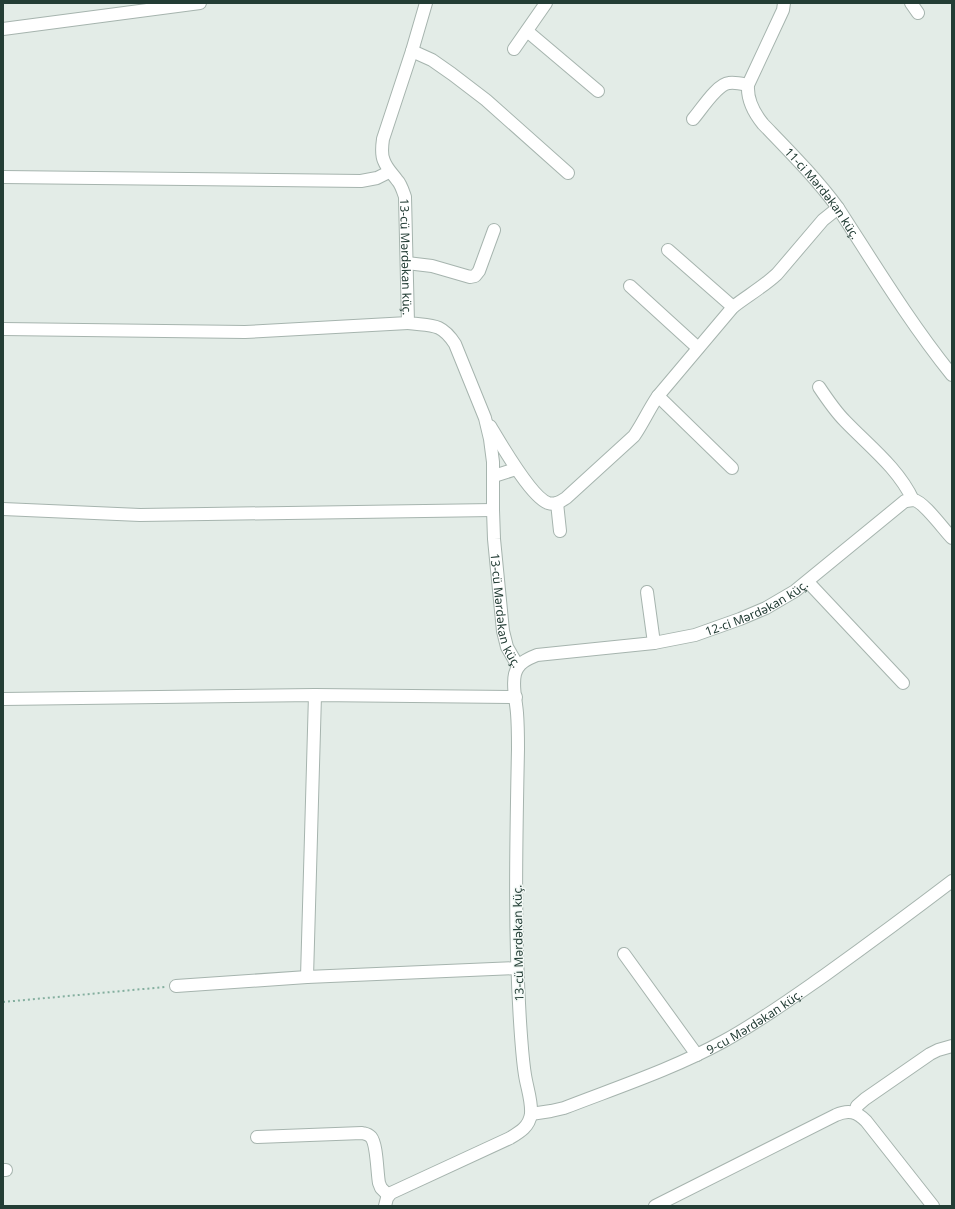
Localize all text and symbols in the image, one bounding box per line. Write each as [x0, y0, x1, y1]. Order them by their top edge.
street label: 11-ci Mərdəkan küç. [781, 143, 864, 242]
street label: 13-cü Mərdəkan küç. [397, 198, 416, 316]
street label: 13-cü Mərdəkan küç. [487, 552, 526, 671]
street label: 12-ci Mərdəkan küç. [702, 576, 811, 639]
street label: 13-cü Mərdəkan küç. [508, 884, 528, 1002]
street label: 9-cu Mərdəkan küç. [703, 985, 805, 1058]

